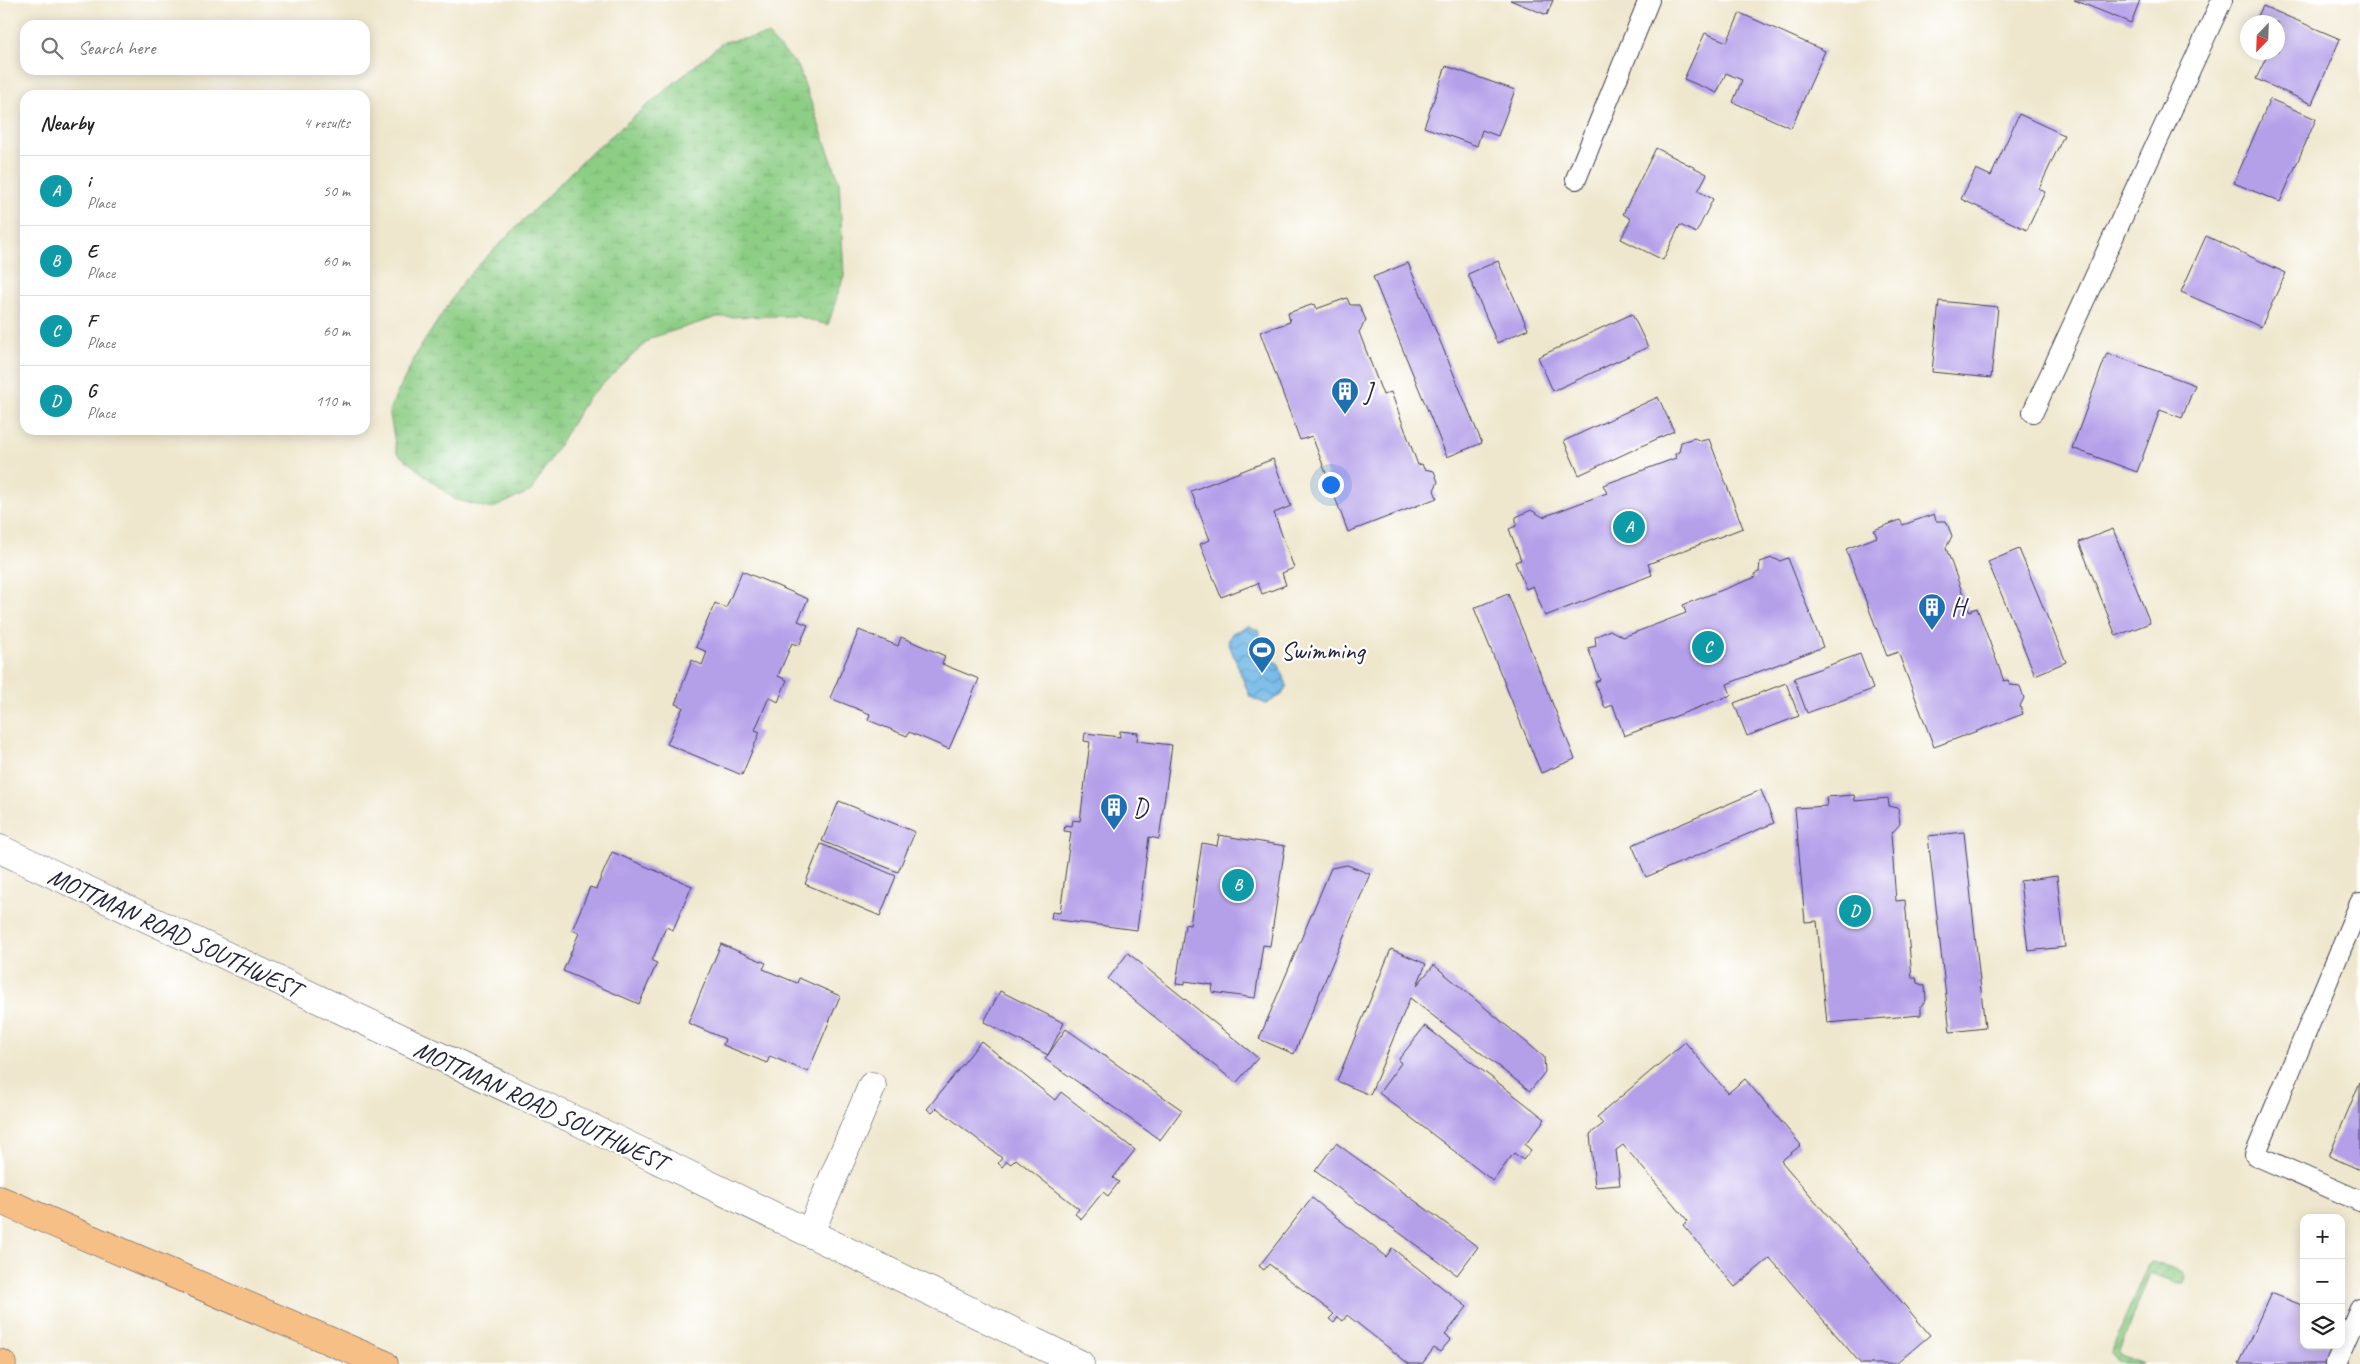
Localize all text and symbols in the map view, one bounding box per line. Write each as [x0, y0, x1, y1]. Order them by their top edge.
north arrow [2240, 15, 2285, 60]
search box [20, 20, 370, 75]
icon: search [38, 34, 66, 62]
text: Search here [78, 36, 155, 60]
text: Nearby [40, 110, 93, 136]
text: 4 results [303, 113, 350, 133]
text: i [87, 169, 91, 193]
text: A [52, 181, 60, 201]
text: 50 m [323, 181, 350, 201]
text: Place [87, 193, 115, 213]
text: E [87, 239, 97, 263]
text: B [52, 251, 60, 271]
text: 60 m [323, 251, 350, 271]
text: Place [87, 263, 115, 283]
text: F [87, 309, 96, 333]
text: C [52, 321, 60, 341]
text: 60 m [323, 321, 350, 341]
text: Place [87, 333, 115, 353]
building icon: J [1330, 376, 1360, 415]
place label: J [1363, 376, 1376, 408]
text: G [87, 379, 96, 403]
text: D [51, 391, 61, 411]
text: 110 m [316, 391, 350, 411]
text: Place [87, 403, 115, 423]
your location [1318, 472, 1344, 498]
pin: A [1613, 508, 1645, 546]
building icon: H [1917, 592, 1947, 631]
place label: H [1951, 592, 1969, 624]
pin: C [1692, 628, 1724, 666]
sports icon: Swimming [1247, 635, 1277, 674]
place label: Swimming [1281, 635, 1366, 667]
building icon: D [1099, 792, 1129, 831]
place label: D [1133, 792, 1150, 824]
street label: MOTTMAN ROAD SOUTHWEST [43, 860, 311, 1008]
pin: B [1222, 866, 1254, 904]
pin: D [1839, 892, 1871, 930]
street label: MOTTMAN ROAD SOUTHWEST [409, 1033, 677, 1181]
map controls [2300, 1214, 2345, 1349]
button: + [2300, 1214, 2345, 1259]
button: − [2300, 1259, 2345, 1304]
button: layers [2300, 1304, 2345, 1349]

